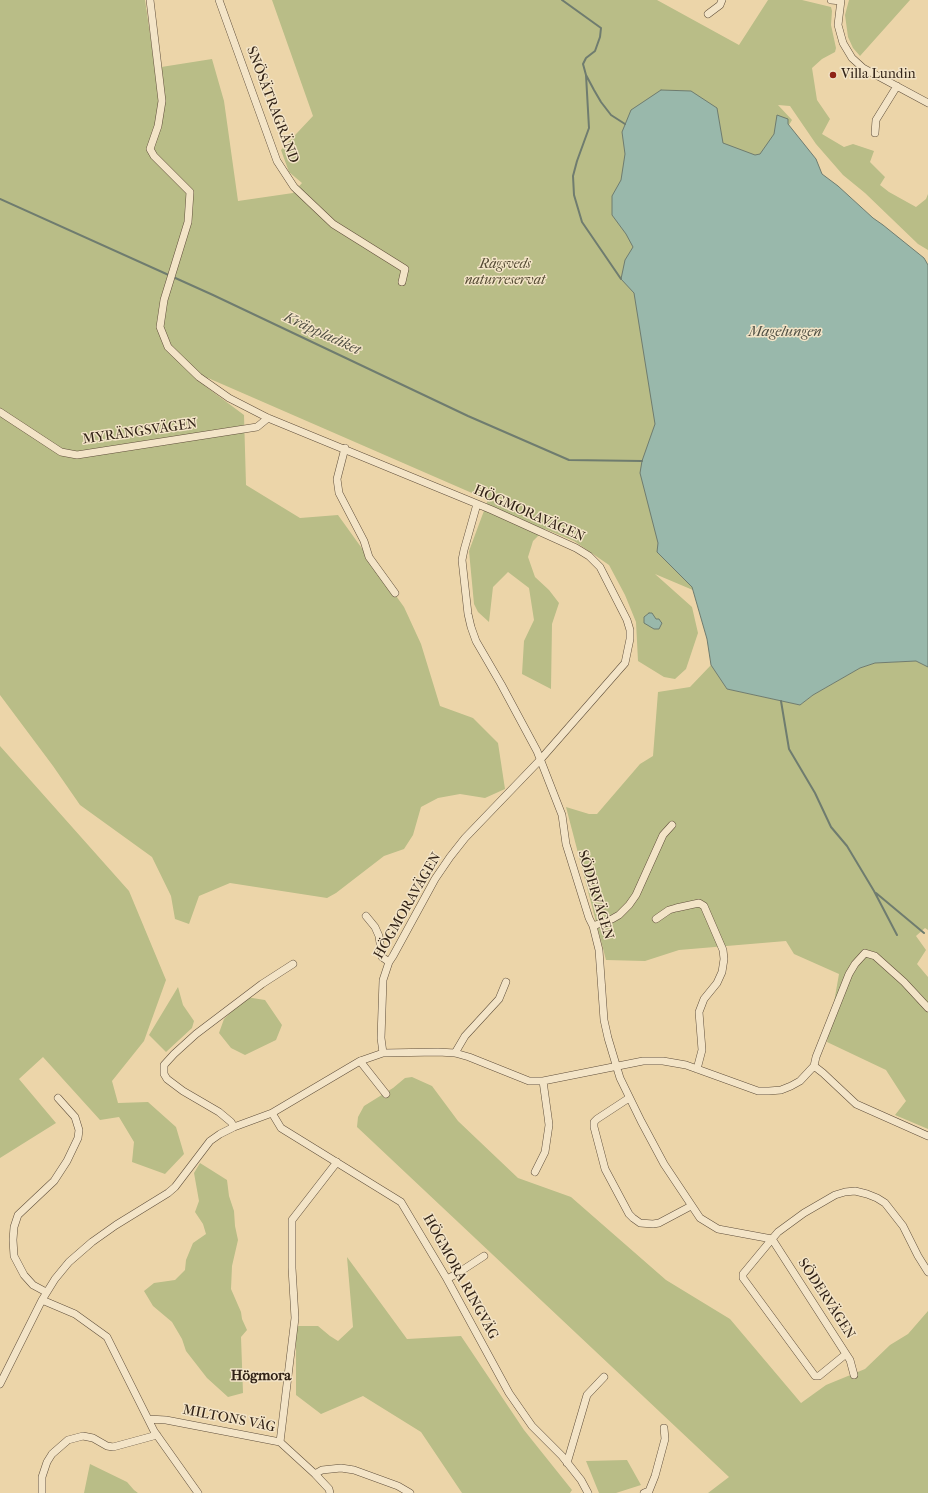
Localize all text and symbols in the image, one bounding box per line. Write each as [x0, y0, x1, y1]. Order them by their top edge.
street label: SNÖSÄTRAGRÄND [242, 44, 302, 166]
place label: Villa Lundin [841, 67, 916, 83]
marker: Villa Lundin [828, 70, 838, 80]
park label: Rågsveds naturreservat [465, 257, 545, 290]
water label: Kräppladiket [281, 308, 363, 360]
water label: Magelungen [748, 323, 822, 341]
street label: MYRÄNGSVÄGEN [82, 416, 198, 448]
street label: HÖGMORAVÄGEN [471, 482, 587, 546]
street label: SÖDERVÄGEN [573, 848, 617, 942]
street label: HÖGMORAVÄGEN [371, 850, 445, 962]
street label: HÖGMORA RINGVÄG [419, 1211, 501, 1343]
street label: SÖDERVÄGEN [794, 1256, 858, 1342]
district label: Högmora [231, 1367, 291, 1385]
street label: MILTONS VÄG [181, 1402, 277, 1436]

